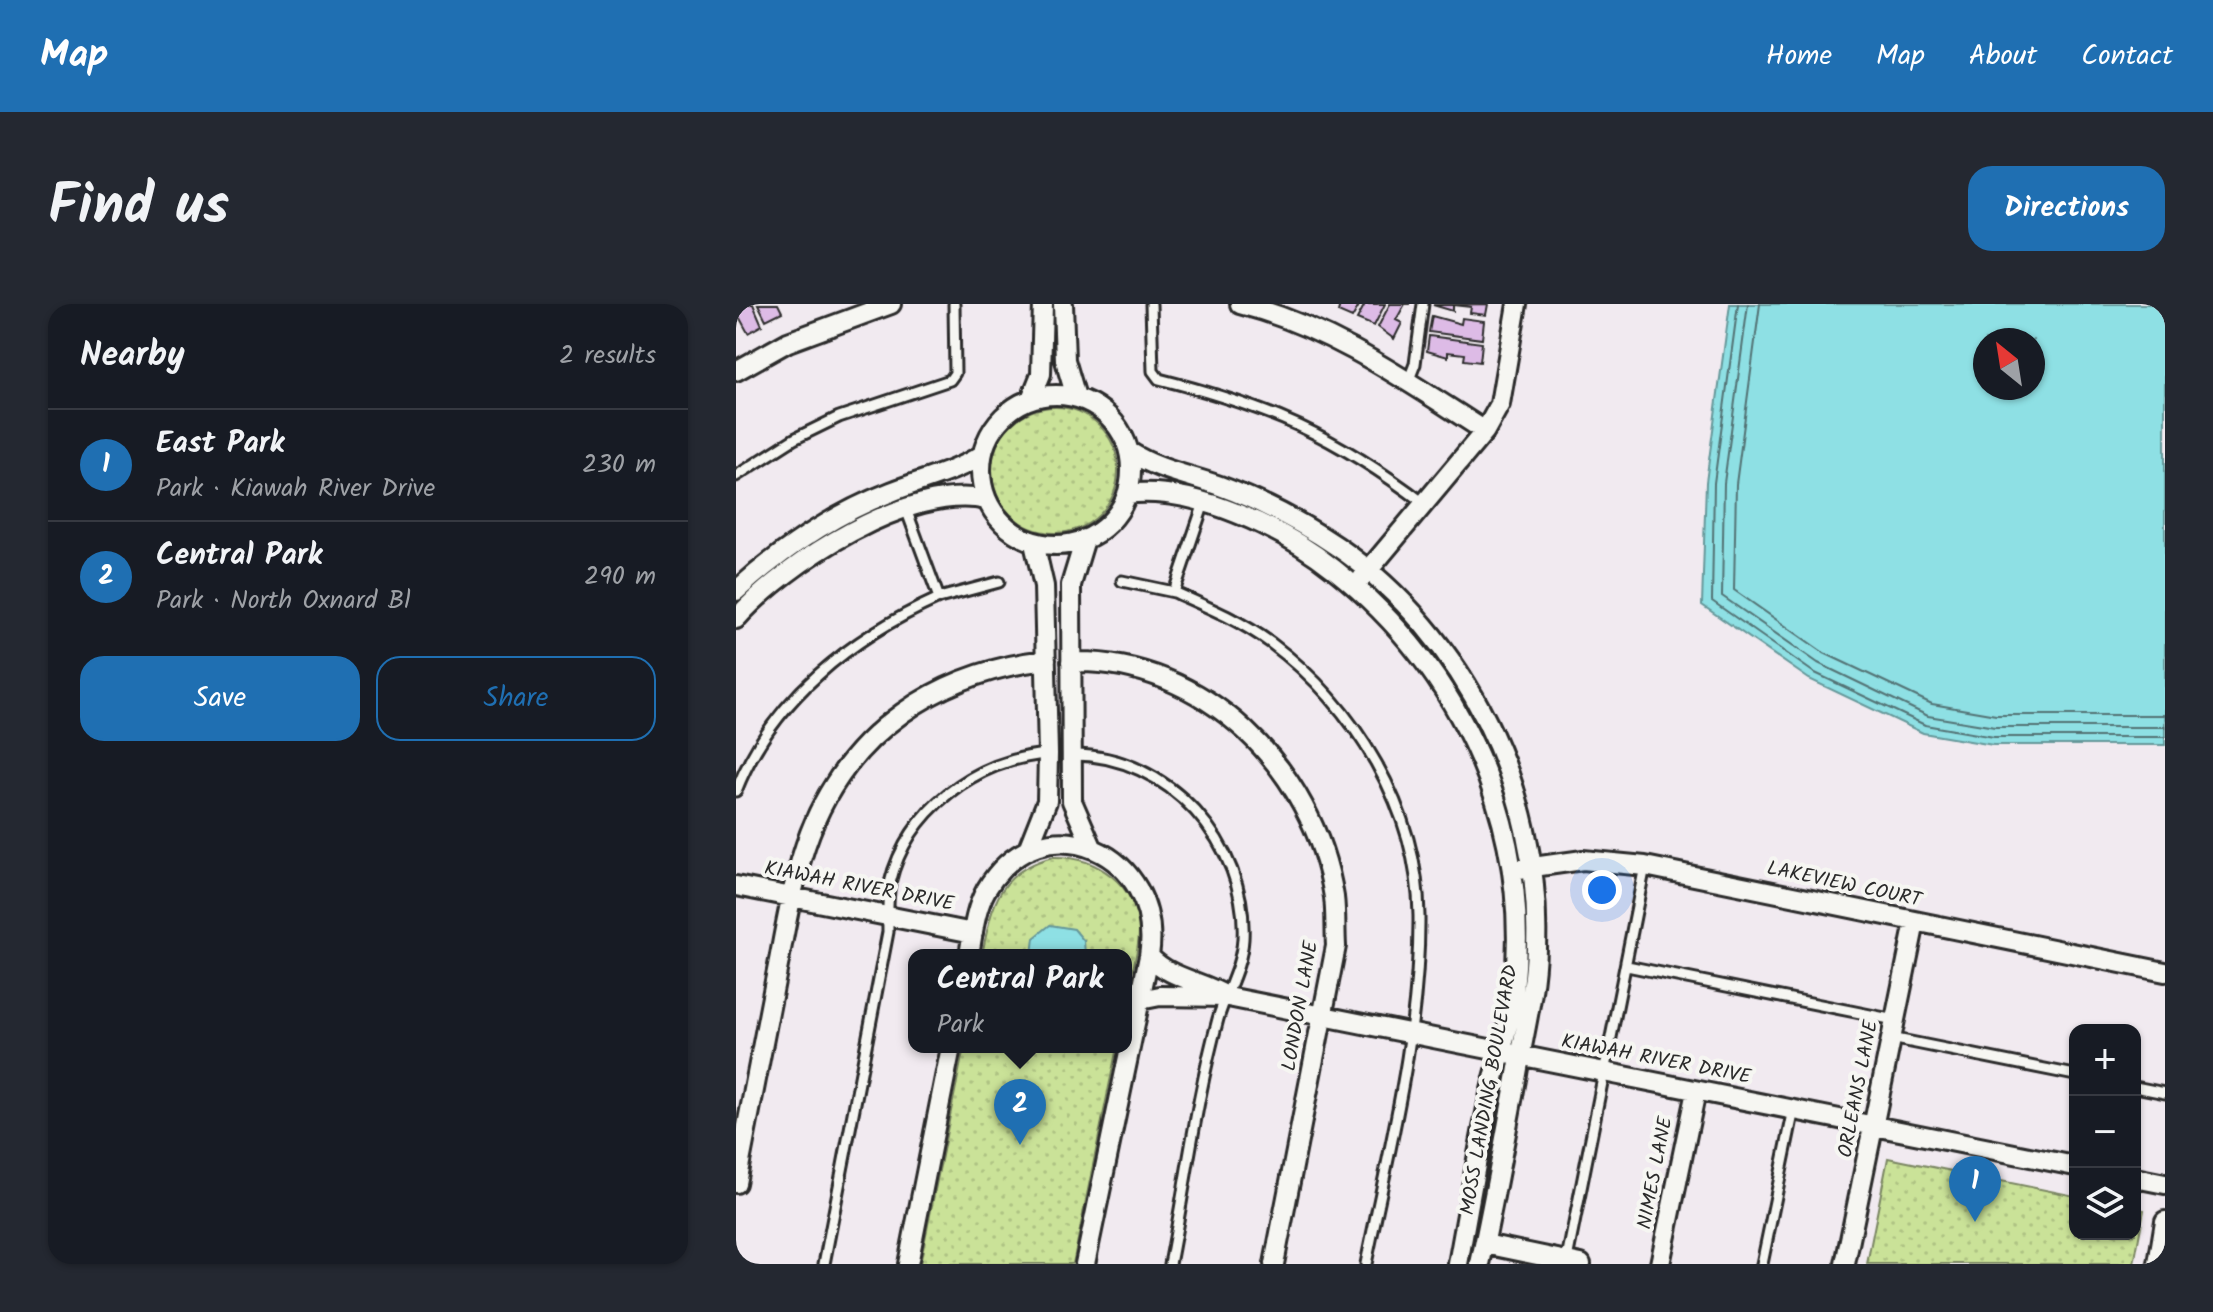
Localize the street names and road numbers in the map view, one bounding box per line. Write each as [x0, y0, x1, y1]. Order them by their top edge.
street label: KIAWAH RIVER DRIVE [761, 853, 958, 921]
street label: LAKEVIEW COURT [1764, 853, 1927, 917]
street label: LONDON LANE [1274, 937, 1328, 1074]
street label: MOSS LANDING BOULEVARD [1452, 962, 1528, 1218]
street label: ORLEANS LANE [1830, 1016, 1888, 1160]
street label: KIAWAH RIVER DRIVE [1558, 1026, 1755, 1094]
street label: NIMES LANE [1629, 1113, 1683, 1232]

